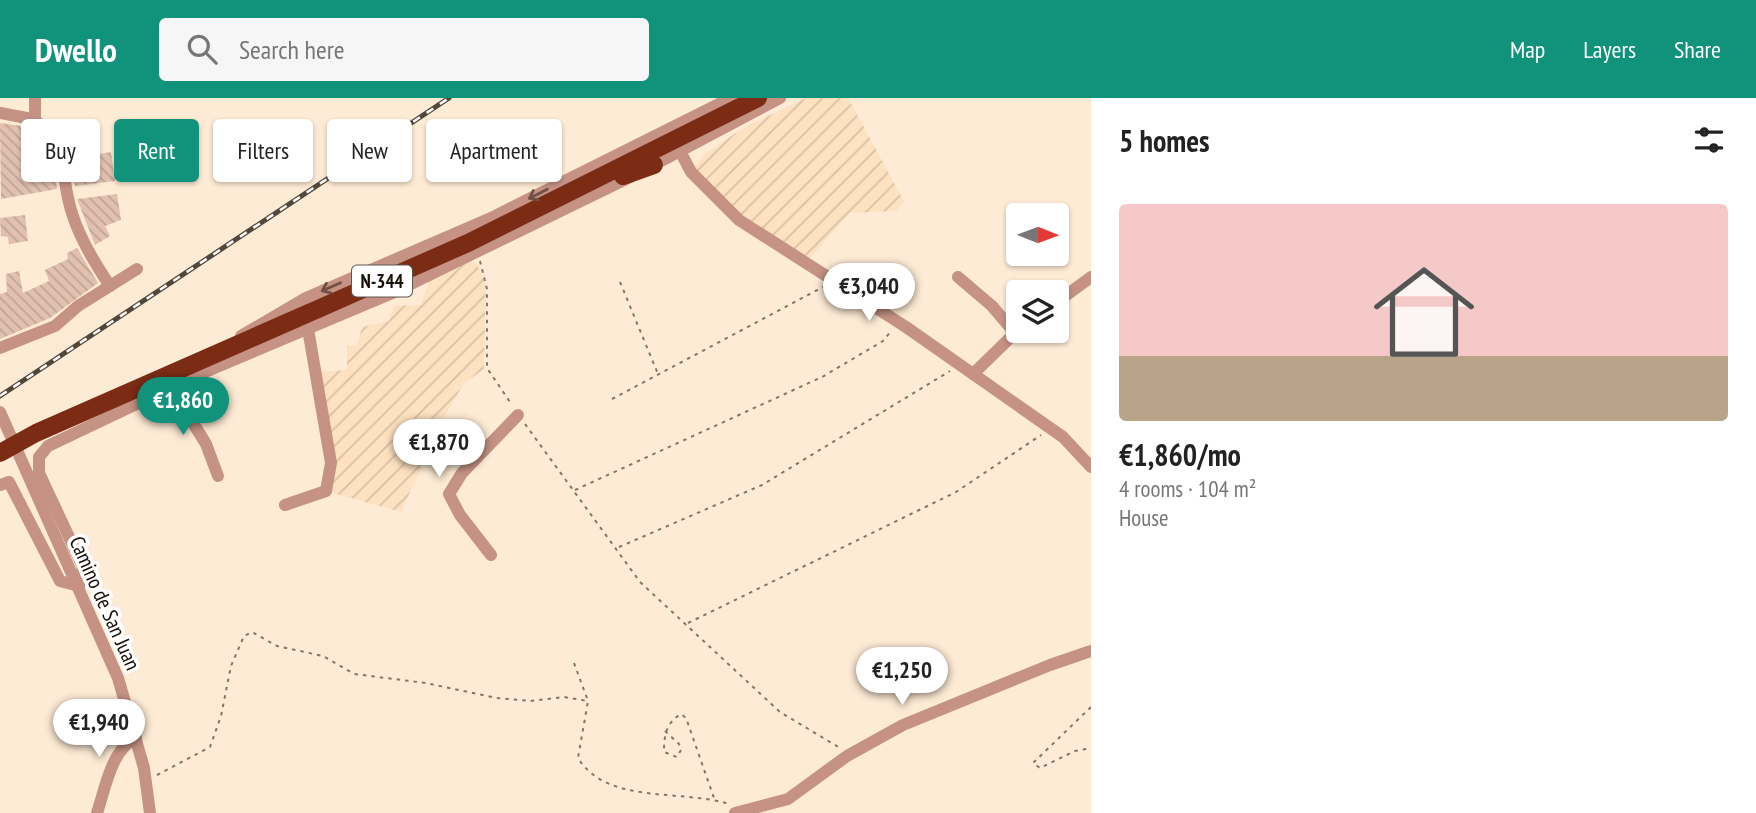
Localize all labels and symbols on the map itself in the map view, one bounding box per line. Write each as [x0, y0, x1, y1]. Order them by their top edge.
one-way arrow [528, 187, 549, 201]
north arrow [1006, 203, 1069, 266]
pin: €3,040 [812, 264, 926, 323]
road number: N-344 [352, 266, 412, 296]
one-way arrow [320, 281, 342, 294]
pin: €1,860 [126, 378, 240, 437]
pin: €1,870 [382, 420, 496, 479]
street label: Camino de San Juan [63, 532, 147, 674]
pin: €1,250 [845, 648, 959, 707]
pin: €1,940 [42, 700, 156, 759]

